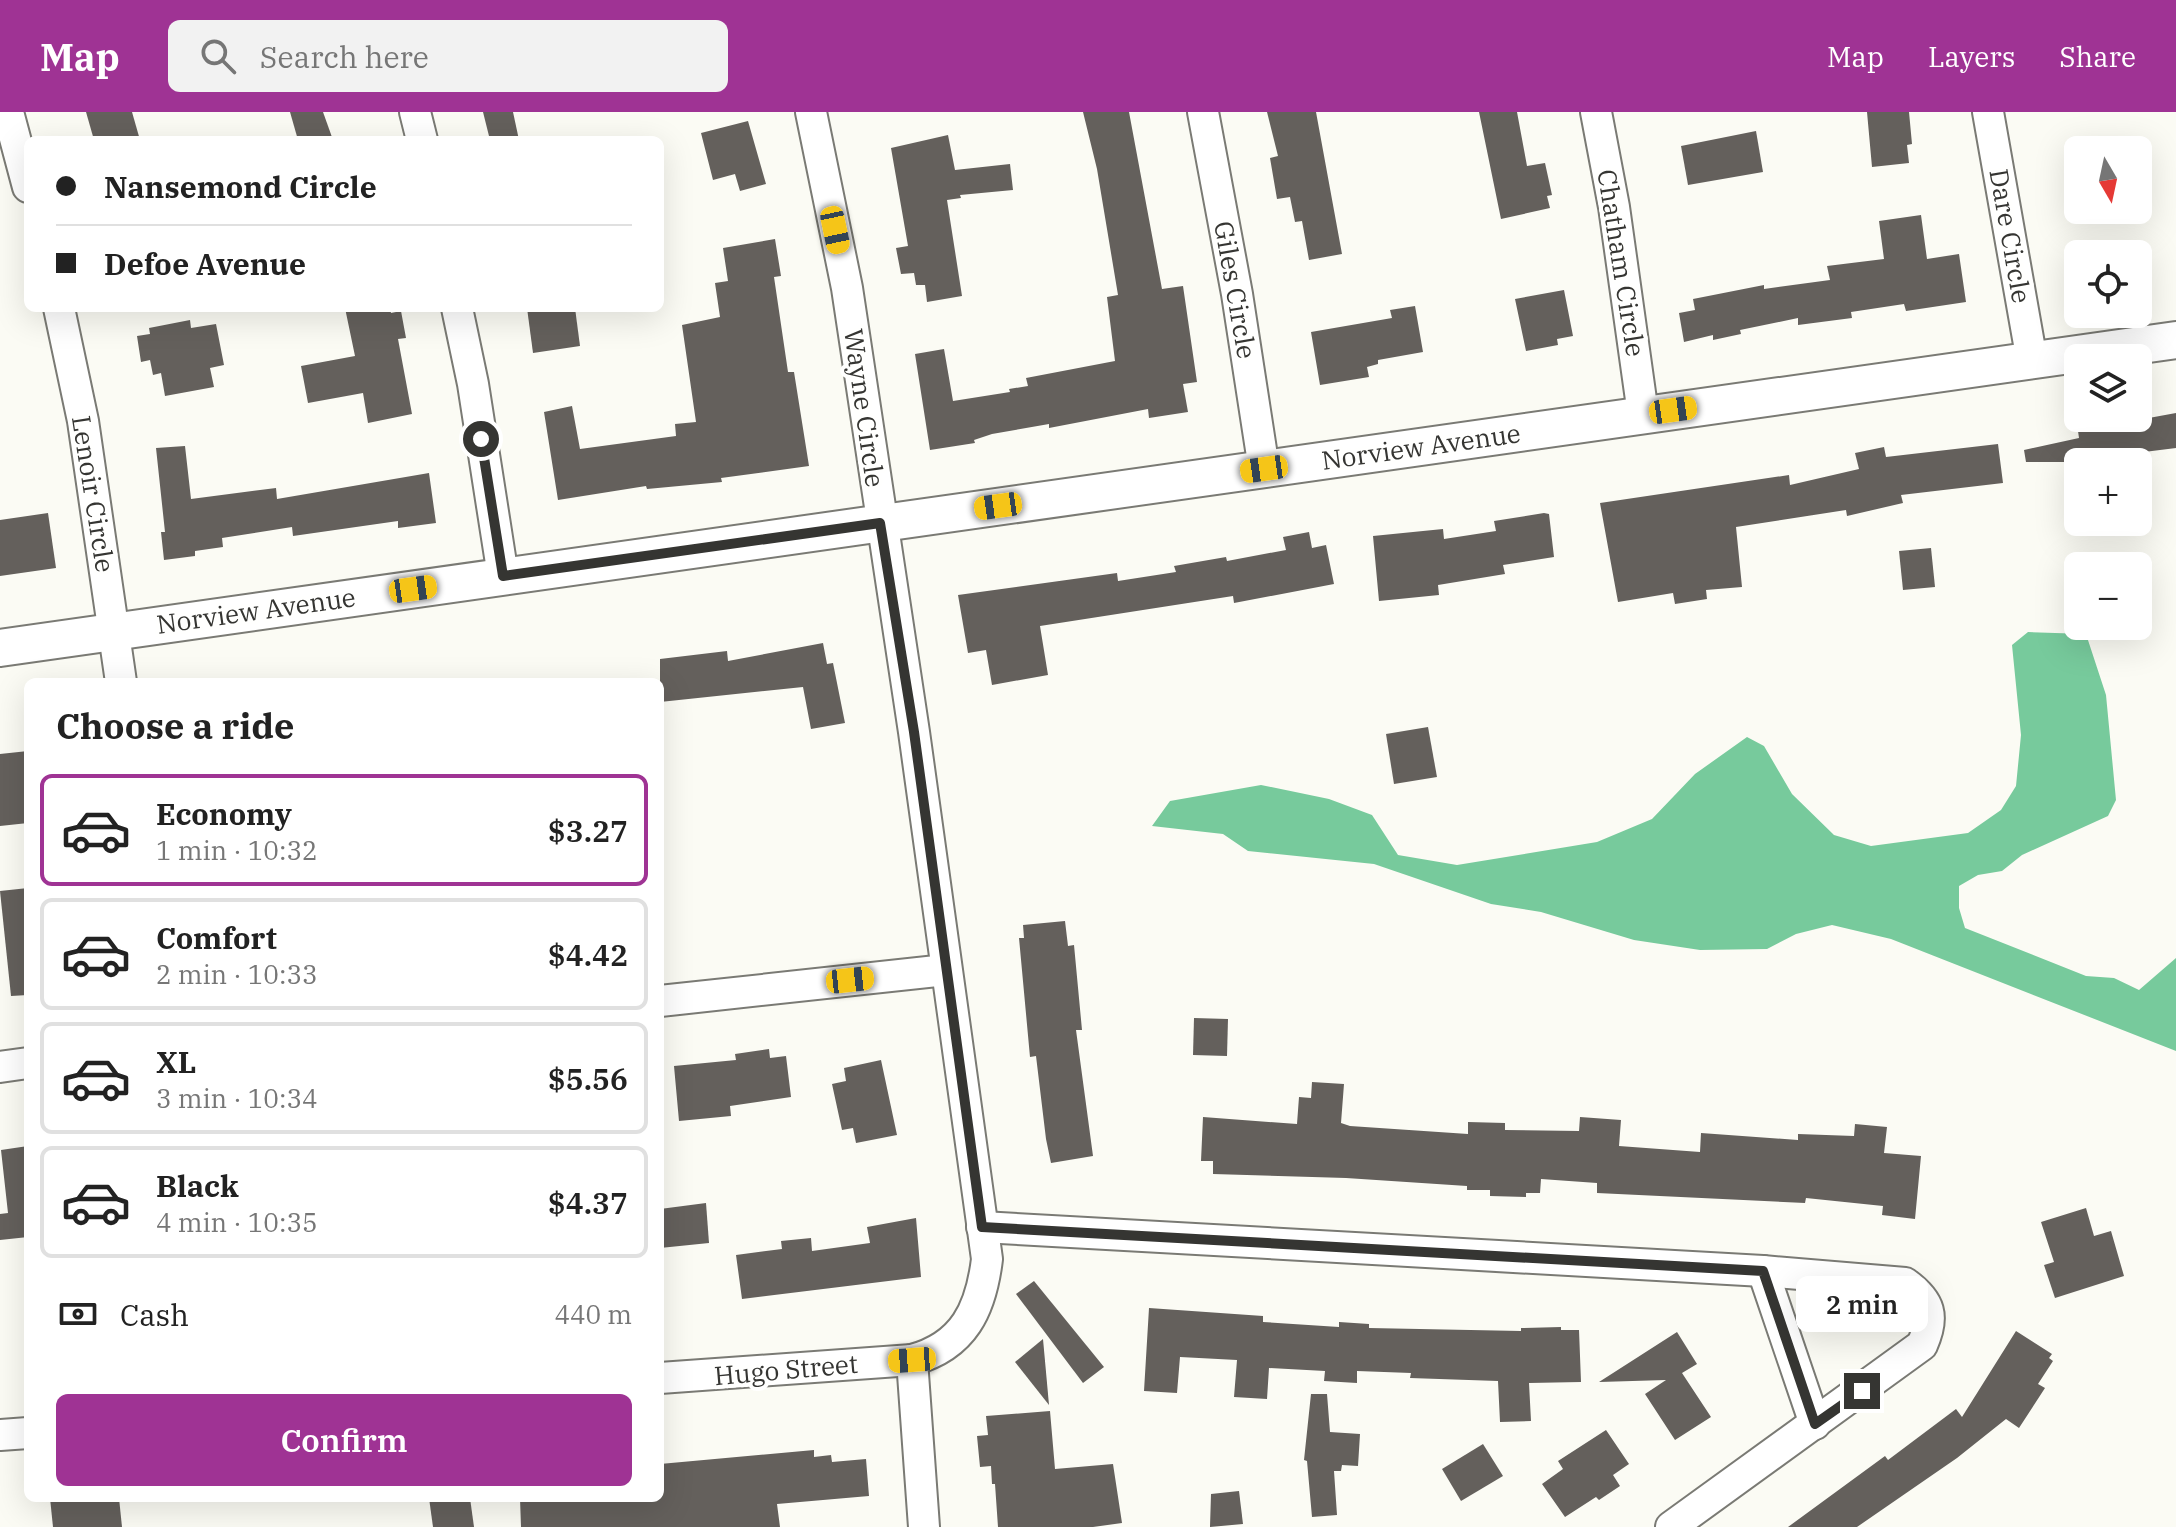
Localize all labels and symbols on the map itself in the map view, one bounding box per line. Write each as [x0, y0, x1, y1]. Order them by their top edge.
north arrow [2064, 136, 2152, 224]
street label: Dare Circle [1982, 166, 2040, 306]
street label: Chatham Circle [1590, 167, 1654, 359]
car [818, 204, 852, 256]
street label: Giles Circle [1207, 218, 1265, 361]
street label: Wayne Circle [837, 326, 893, 489]
car [1648, 395, 1698, 425]
street label: Lenoir Circle [65, 413, 123, 575]
street label: Norview Avenue [1319, 415, 1523, 477]
route start [463, 421, 499, 457]
car [1239, 454, 1289, 484]
car [973, 491, 1023, 521]
car [388, 574, 438, 604]
street label: Norview Avenue [154, 579, 358, 641]
car [825, 966, 875, 994]
callout: 2 min [1796, 1275, 1928, 1331]
street label: Hugo Street [713, 1346, 859, 1392]
car [887, 1346, 937, 1374]
route end [1844, 1373, 1880, 1409]

